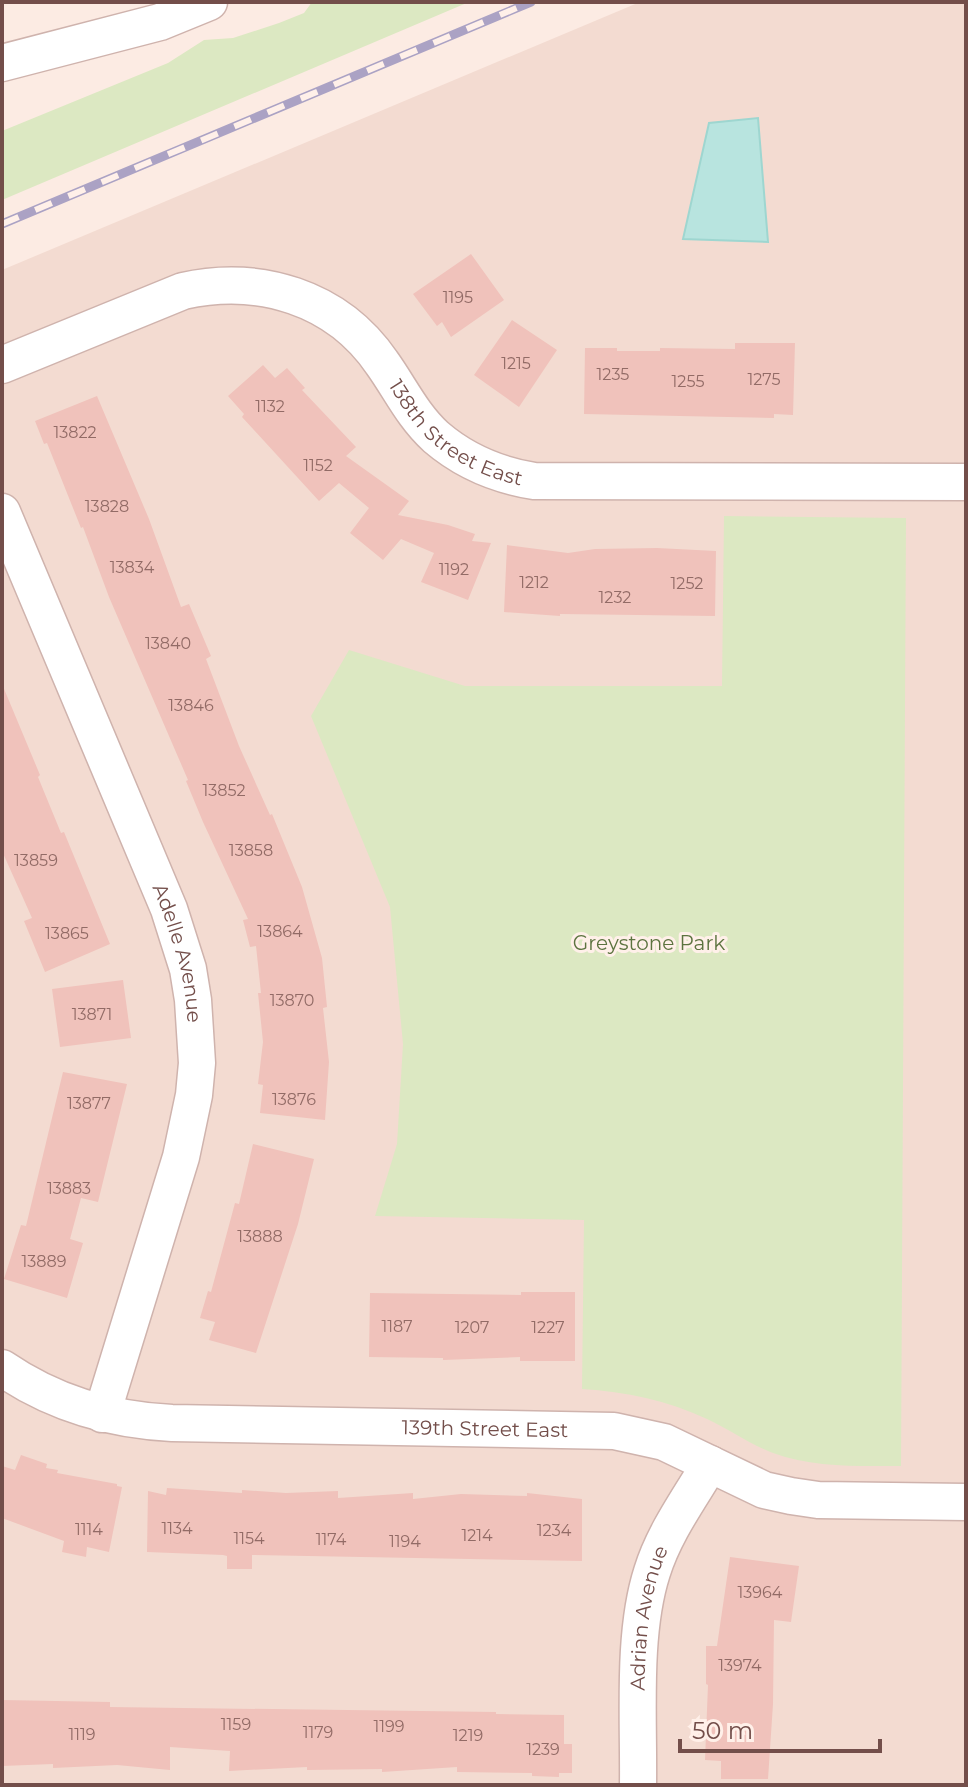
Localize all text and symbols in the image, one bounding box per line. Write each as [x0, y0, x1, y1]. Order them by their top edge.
house number: 1195 [443, 288, 473, 307]
house number: 1215 [501, 354, 531, 373]
house number: 1235 [597, 365, 629, 384]
house number: 1275 [747, 370, 781, 389]
house number: 1255 [672, 372, 704, 391]
street label: 138th Street East [384, 375, 525, 491]
house number: 1132 [255, 397, 285, 416]
house number: 13822 [53, 423, 97, 442]
house number: 1152 [303, 456, 333, 475]
house number: 13828 [85, 497, 129, 516]
house number: 13834 [110, 558, 155, 577]
house number: 1192 [439, 560, 469, 579]
house number: 1212 [519, 573, 549, 592]
house number: 1252 [671, 574, 703, 593]
house number: 1232 [599, 588, 631, 607]
house number: 13840 [145, 634, 191, 653]
house number: 13846 [168, 696, 214, 715]
house number: 13852 [202, 781, 246, 800]
house number: 13858 [229, 841, 273, 860]
house number: 13859 [14, 851, 58, 870]
street label: Adelle Avenue [148, 880, 206, 1023]
house number: 13864 [257, 922, 303, 941]
house number: 13865 [45, 924, 89, 943]
park label: Greystone Park [573, 931, 725, 955]
house number: 13870 [270, 991, 314, 1010]
house number: 13871 [72, 1005, 112, 1024]
house number: 13876 [272, 1090, 316, 1109]
house number: 13877 [67, 1094, 111, 1113]
house number: 13883 [47, 1179, 91, 1198]
house number: 13888 [237, 1227, 283, 1246]
house number: 13889 [22, 1252, 66, 1271]
house number: 1187 [381, 1317, 413, 1336]
house number: 1207 [455, 1318, 489, 1337]
house number: 1227 [531, 1318, 565, 1337]
street label: 139th Street East [401, 1415, 568, 1442]
house number: 1134 [161, 1519, 193, 1538]
house number: 1114 [75, 1520, 103, 1539]
house number: 1234 [537, 1521, 572, 1540]
house number: 1214 [461, 1526, 493, 1545]
house number: 1154 [233, 1529, 265, 1548]
house number: 1174 [316, 1530, 347, 1549]
house number: 1194 [389, 1532, 421, 1551]
street label: Adrian Avenue [626, 1542, 673, 1691]
house number: 13964 [738, 1583, 783, 1602]
house number: 13974 [718, 1656, 762, 1675]
scale bar [680, 1703, 880, 1753]
house number: 1159 [221, 1715, 251, 1734]
text: 50 m [692, 1716, 753, 1745]
house number: 1199 [373, 1717, 405, 1736]
house number: 1179 [303, 1723, 333, 1742]
house number: 1119 [68, 1725, 96, 1744]
house number: 1219 [453, 1726, 483, 1745]
house number: 1239 [526, 1740, 560, 1759]

